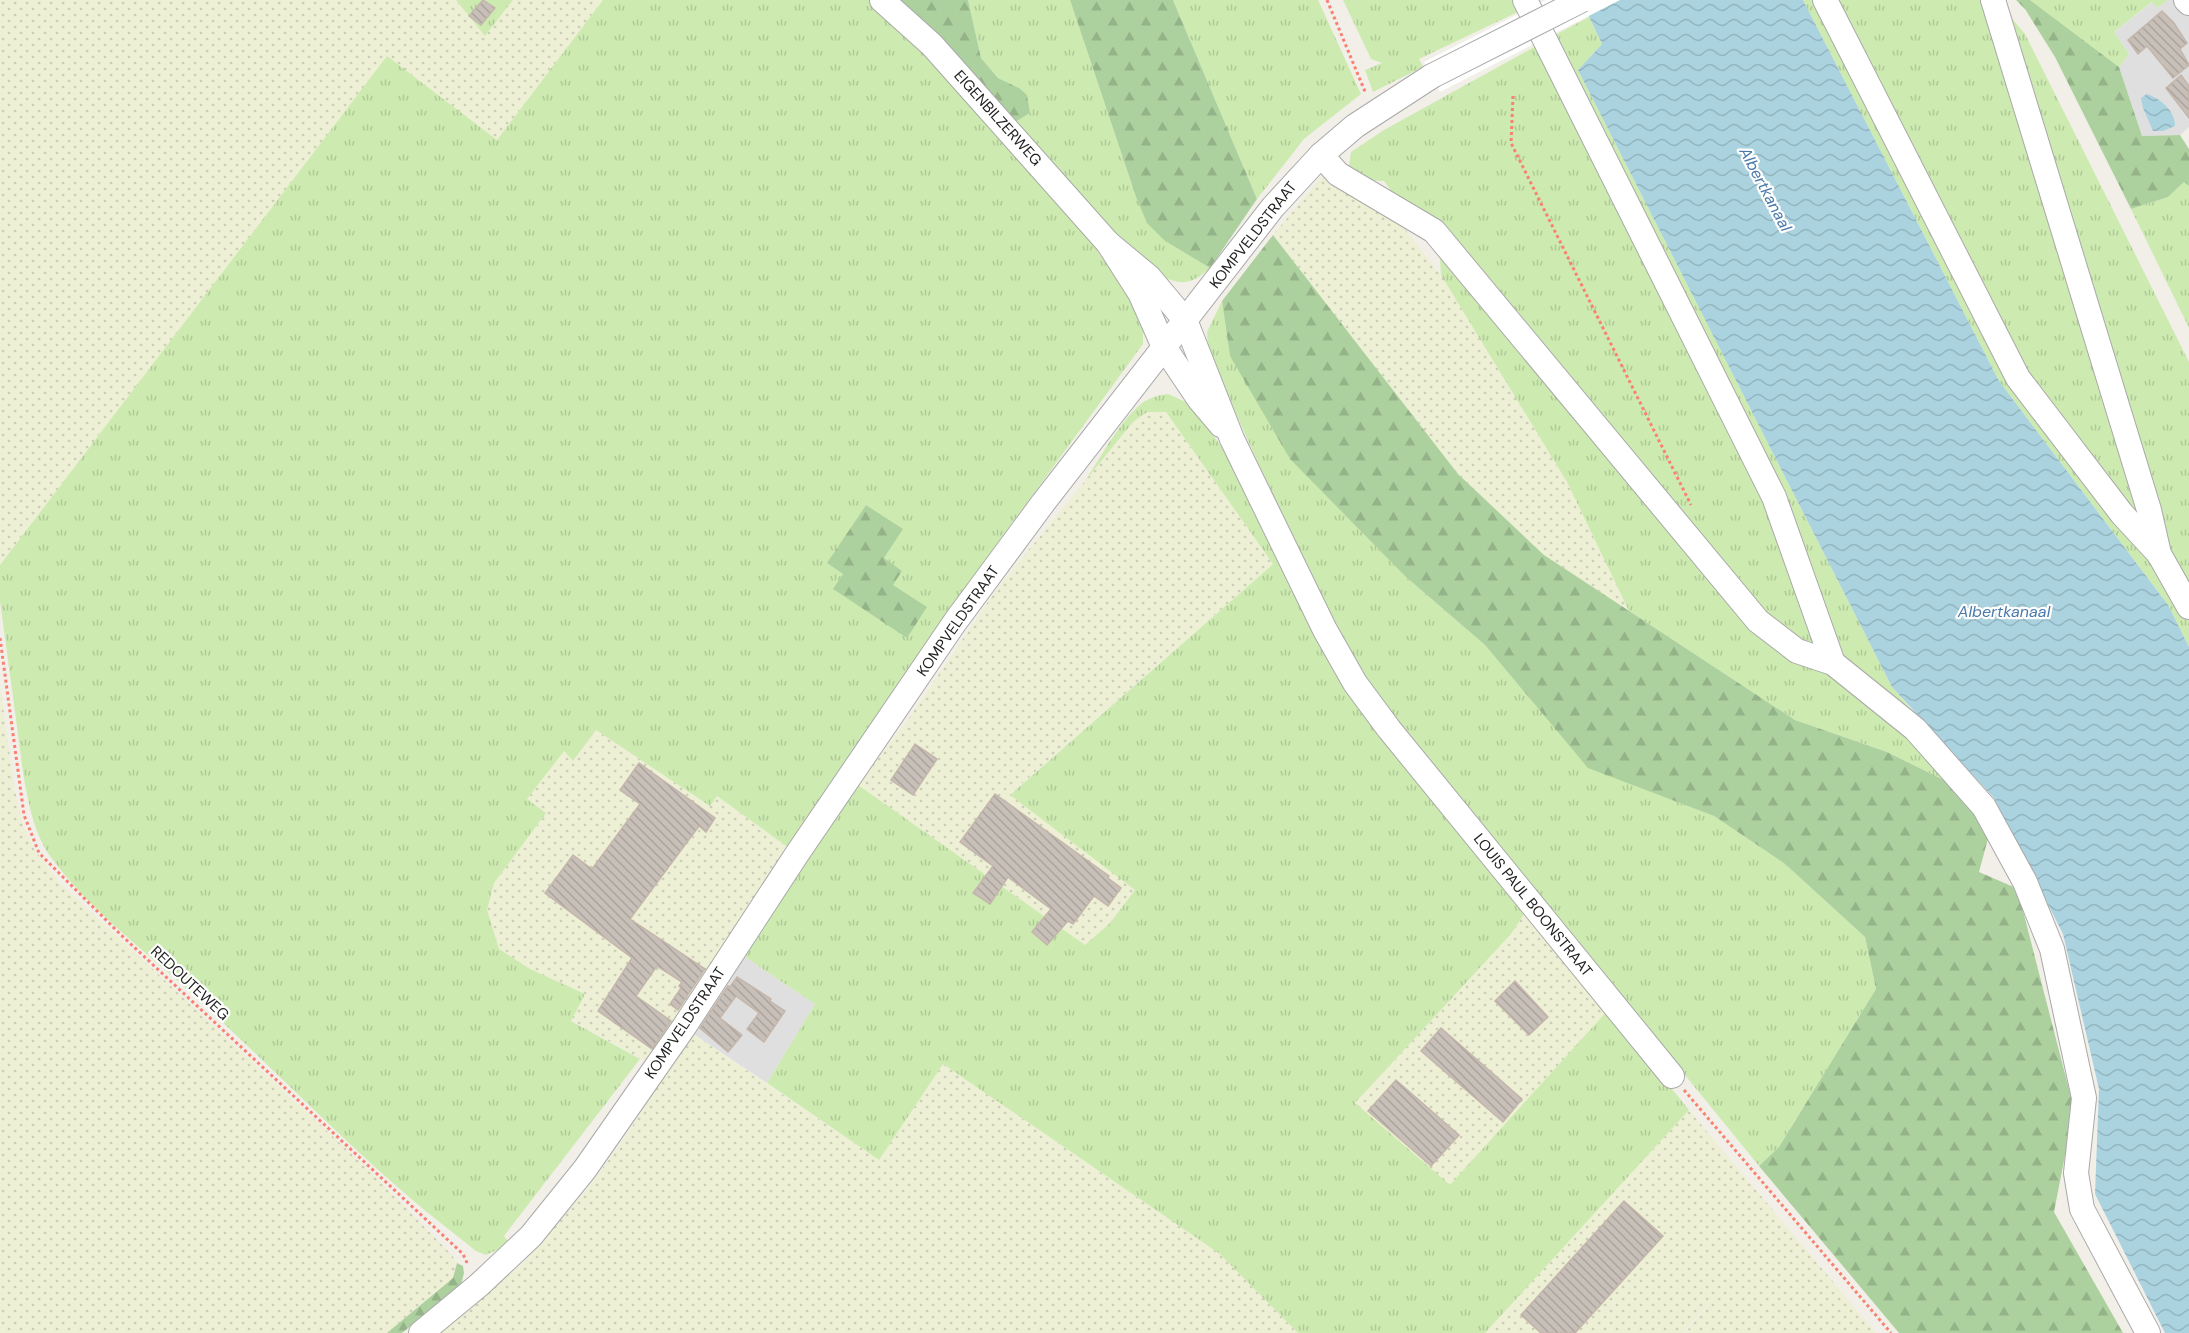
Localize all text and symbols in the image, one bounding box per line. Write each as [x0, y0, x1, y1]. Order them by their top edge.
street label: EIGENBILZERWEG [950, 66, 1046, 170]
water label: Albertkanaal [1734, 143, 1797, 235]
street label: KOMPVELDSTRAAT [1205, 177, 1301, 293]
street label: KOMPVELDSTRAAT [912, 562, 1004, 680]
water label: Albertkanaal [1957, 601, 2051, 622]
street label: LOUIS PAUL BOONSTRAAT [1469, 829, 1597, 981]
street label: REDOUTEWEG [146, 941, 234, 1025]
street label: KOMPVELDSTRAAT [640, 963, 730, 1083]

